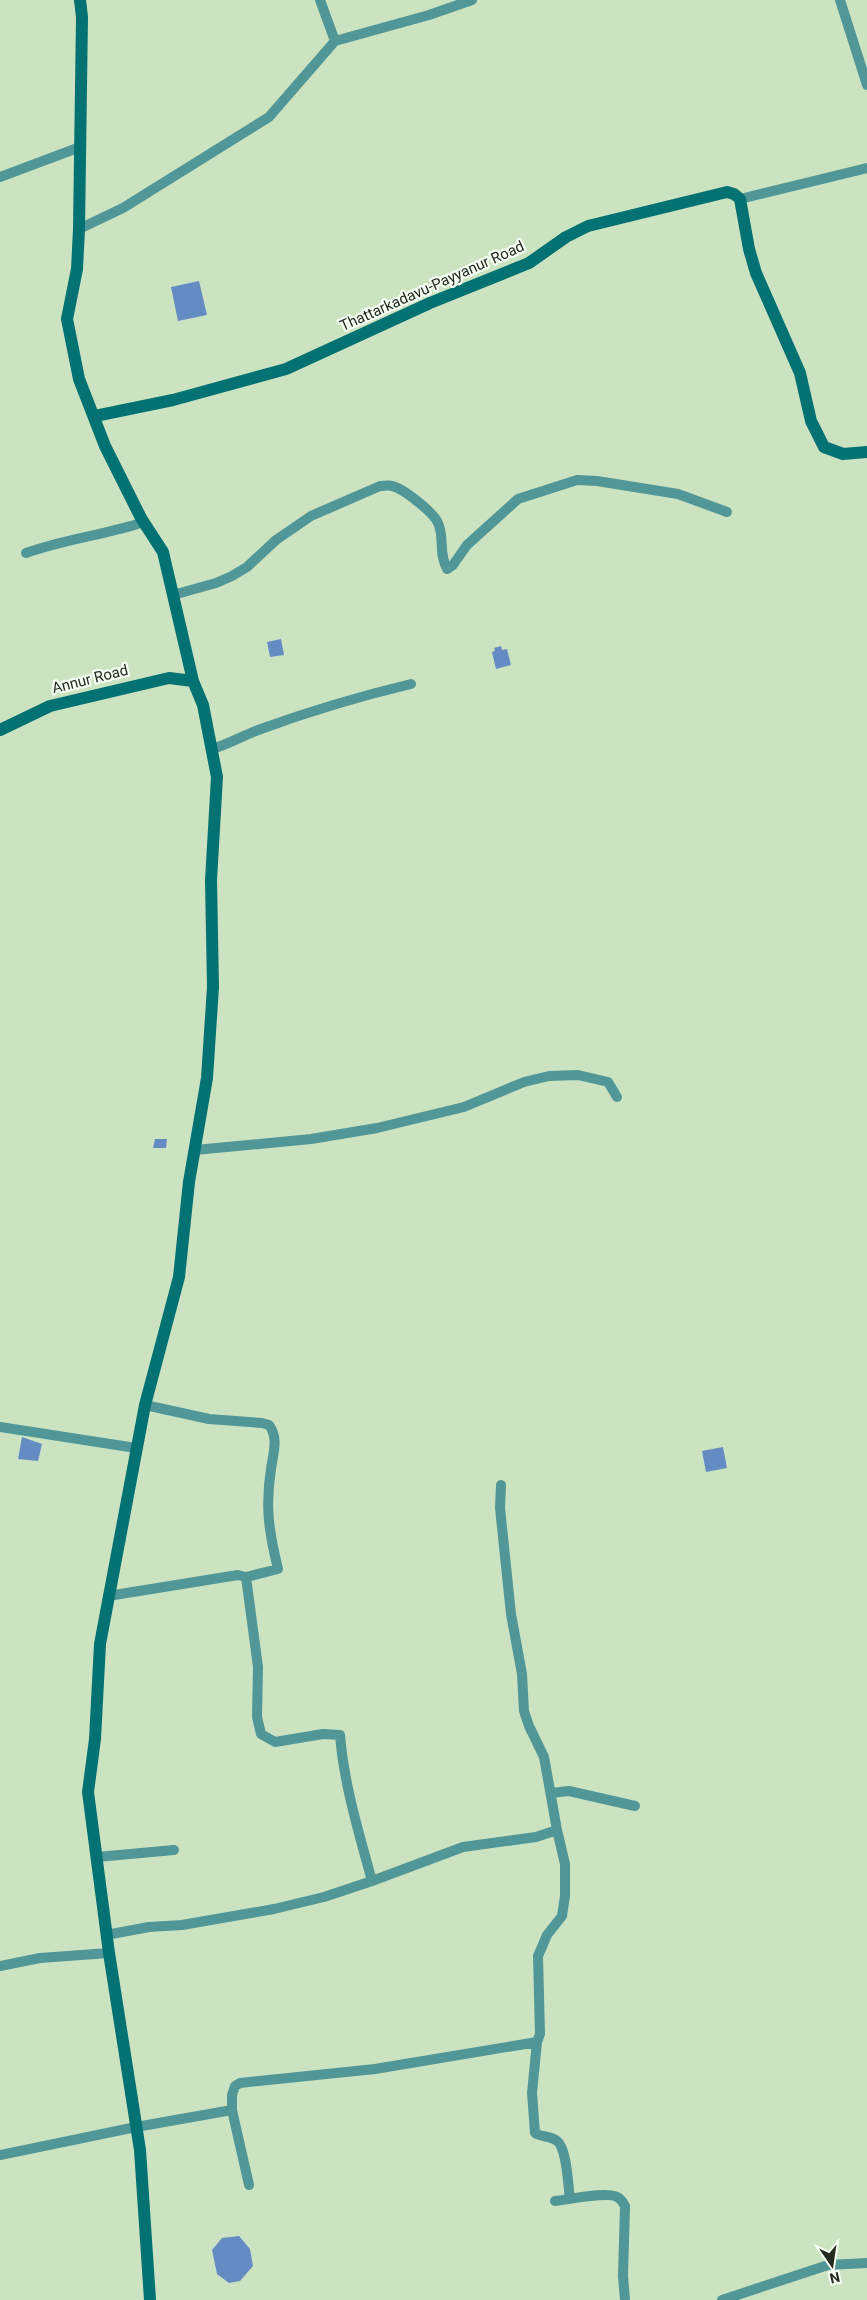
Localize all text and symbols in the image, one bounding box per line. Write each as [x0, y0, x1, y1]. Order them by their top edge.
street label: Thattarkadavu-Payyanur Road [337, 237, 527, 335]
street label: Annur Road [50, 661, 130, 697]
north arrow [807, 2240, 857, 2290]
text: N [828, 2269, 842, 2287]

